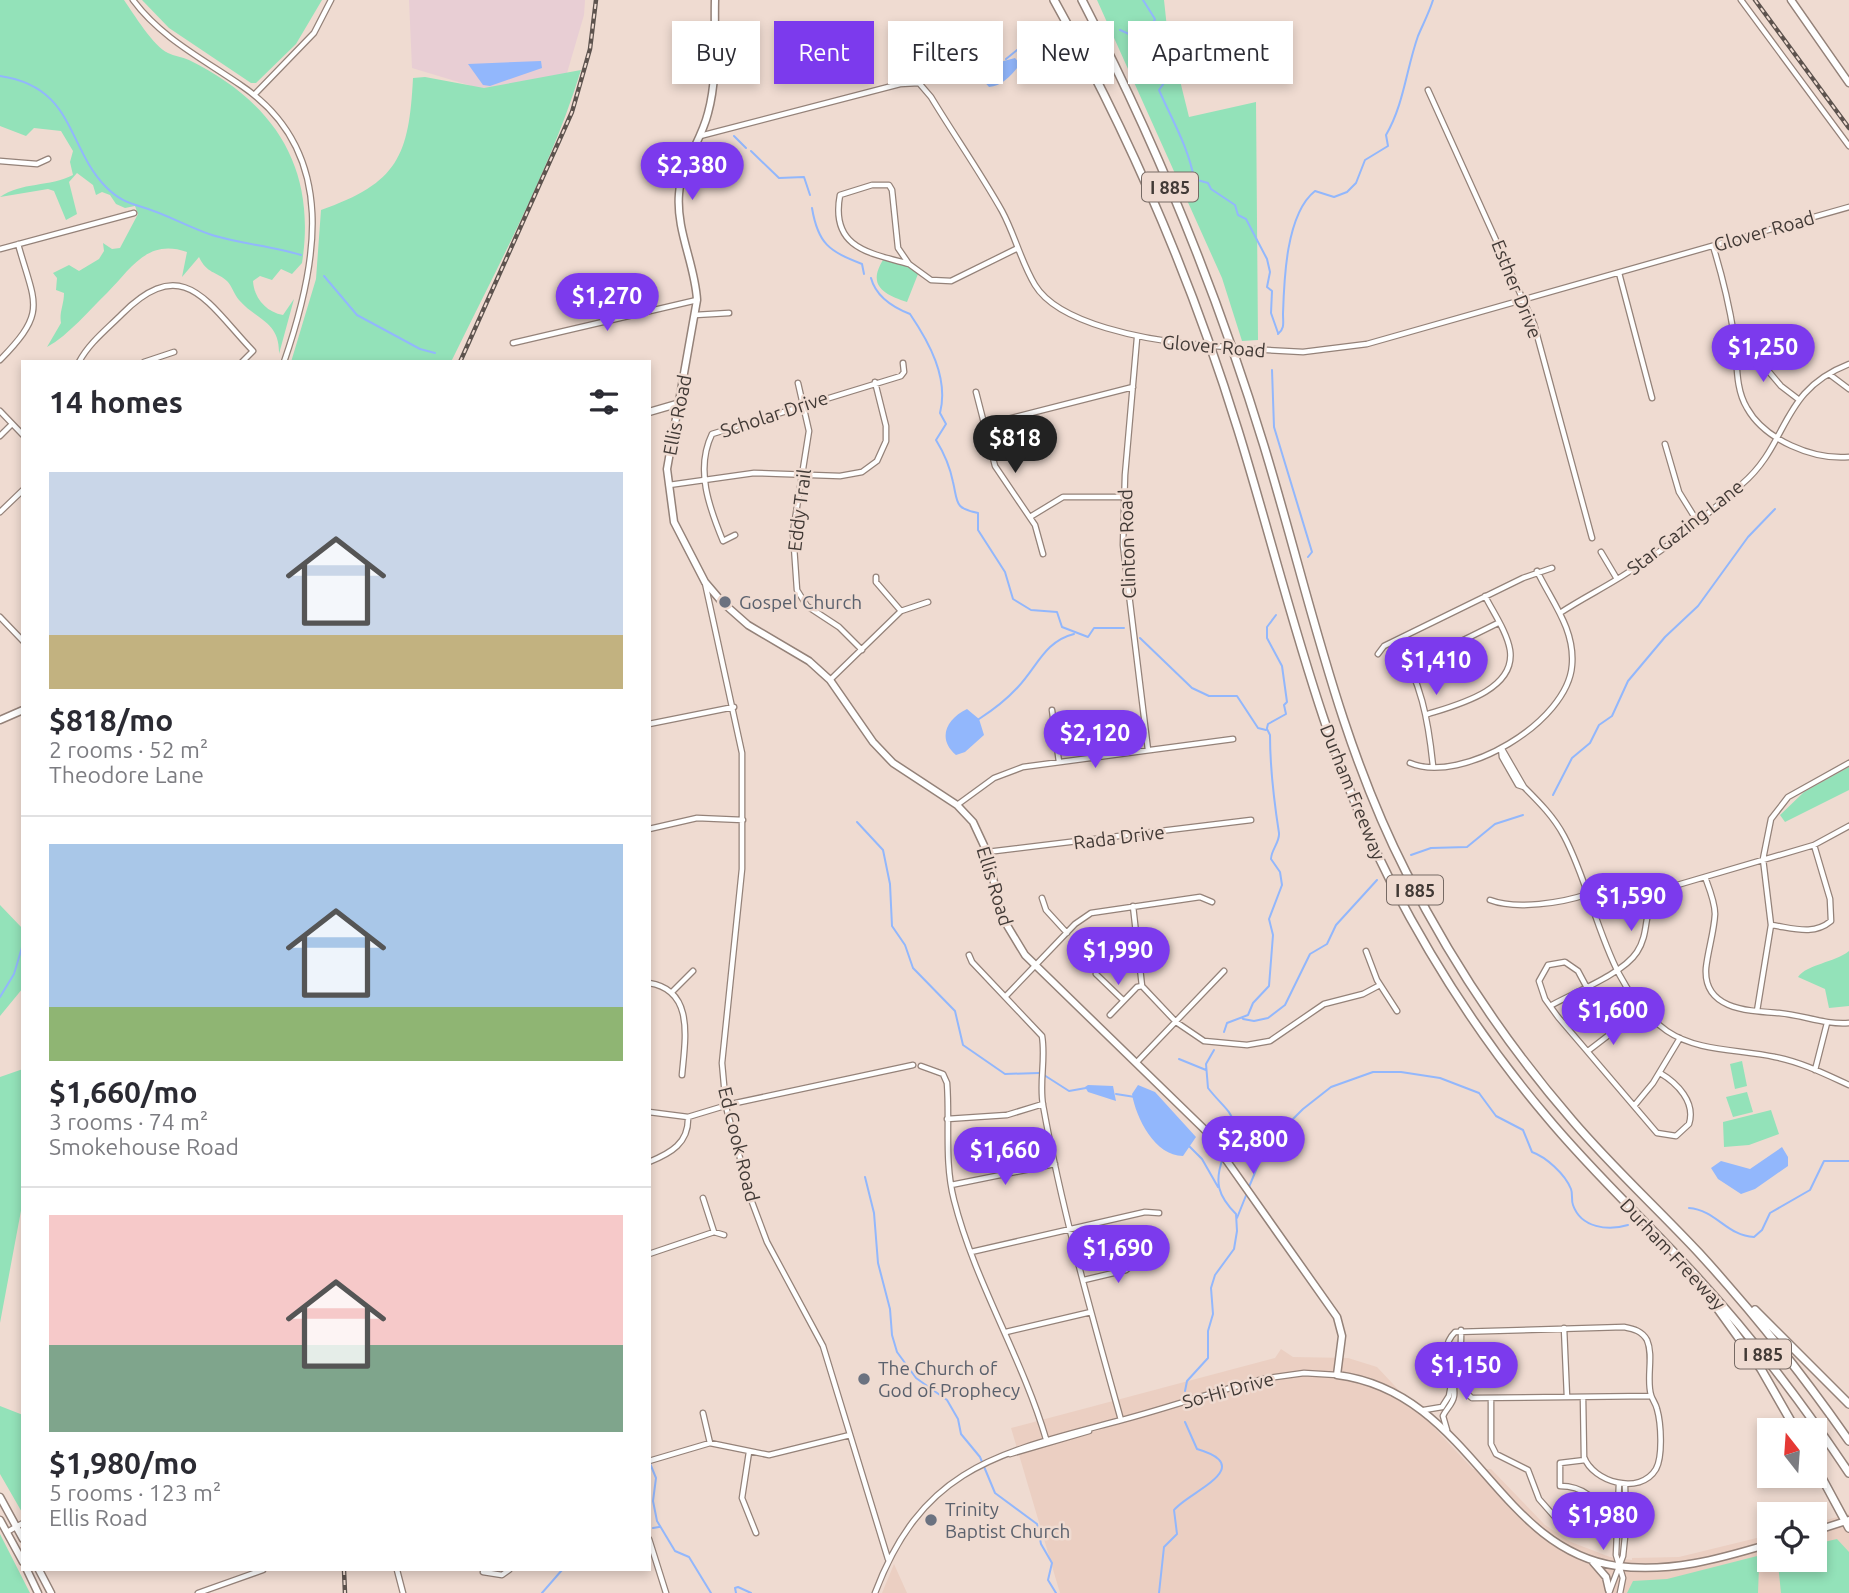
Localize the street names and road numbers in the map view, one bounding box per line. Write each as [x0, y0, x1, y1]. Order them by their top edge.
road number: I 885 [1142, 172, 1198, 202]
street label: Glover Road [1711, 206, 1817, 256]
street label: Esther Drive [1487, 237, 1547, 341]
street label: Glover Road [1161, 331, 1267, 361]
street label: Ellis Road [658, 373, 696, 457]
street label: Scholar Drive [717, 386, 831, 442]
street label: Eddy Trail [783, 468, 815, 552]
street label: Star Gazing Lane [1623, 475, 1747, 579]
street label: Clinton Road [1114, 489, 1140, 599]
street label: Durham Freeway [1316, 721, 1390, 863]
street label: Rada Drive [1072, 820, 1166, 854]
street label: Ellis Road [973, 844, 1017, 928]
road number: I 885 [1387, 876, 1443, 904]
street label: Ed Cook Road [714, 1084, 764, 1204]
street label: Durham Freeway [1616, 1194, 1730, 1314]
road number: I 885 [1735, 1339, 1791, 1368]
street label: So-Hi Drive [1180, 1367, 1276, 1413]

